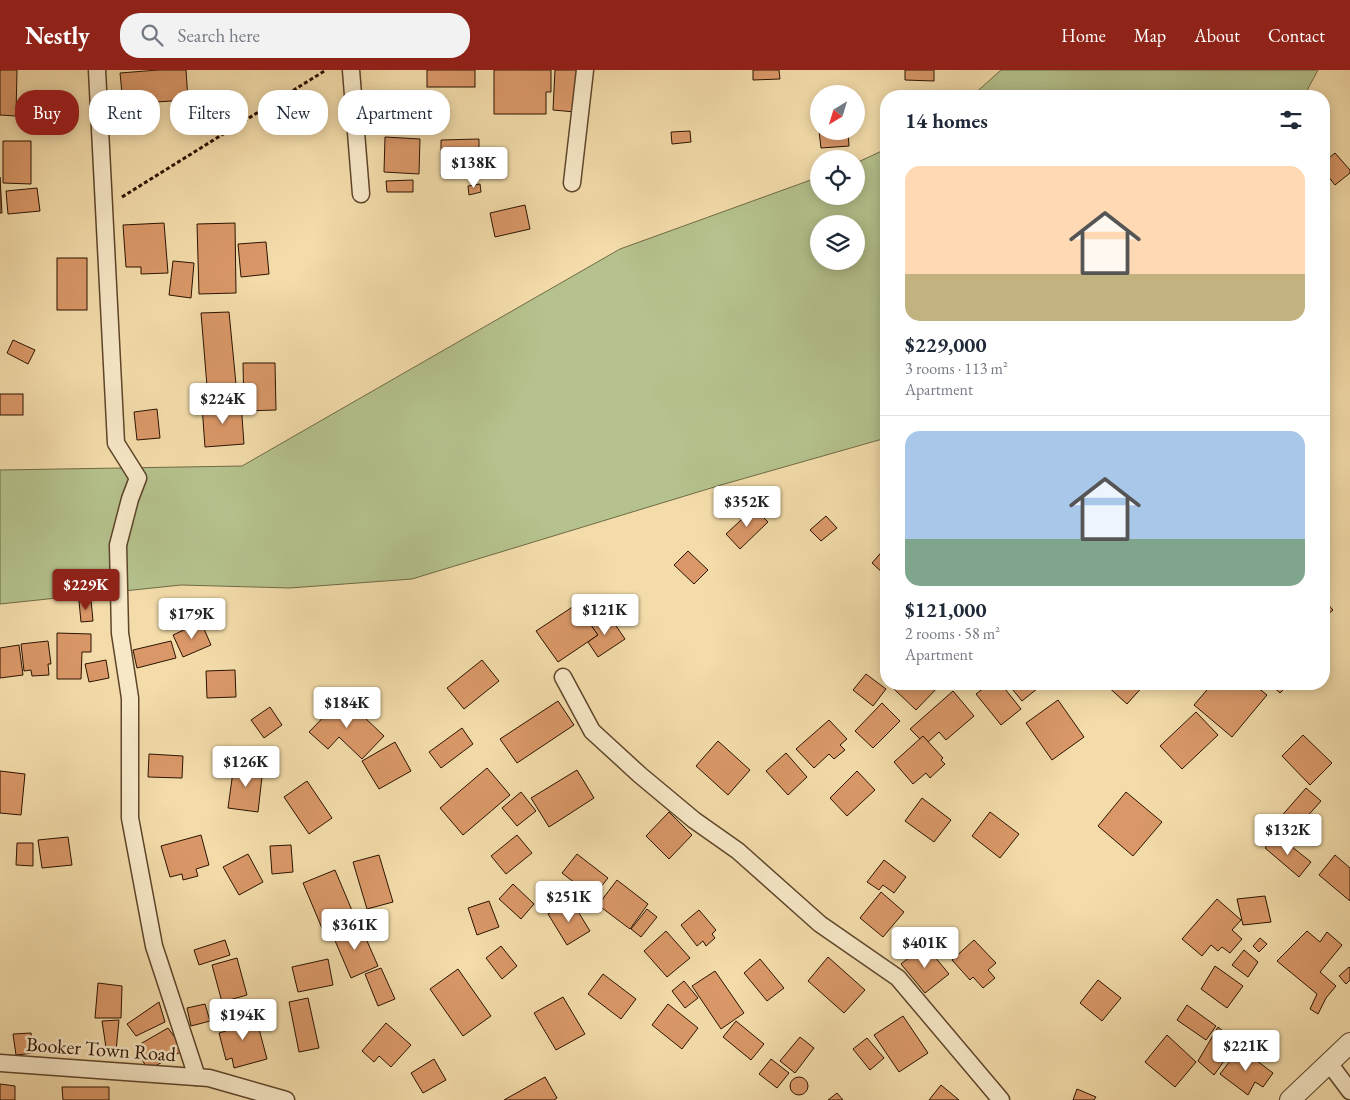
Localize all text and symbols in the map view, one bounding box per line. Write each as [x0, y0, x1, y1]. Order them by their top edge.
search box [120, 13, 470, 58]
text: Nestly [25, 20, 90, 51]
icon: search [138, 21, 166, 49]
text: Search here [178, 23, 260, 48]
text: Home [1061, 24, 1106, 47]
text: Map [1134, 24, 1166, 47]
text: About [1194, 24, 1240, 47]
text: Contact [1268, 24, 1325, 47]
north arrow [810, 85, 865, 140]
map controls [810, 85, 865, 270]
chip: Buy [15, 90, 79, 135]
chip: Rent [89, 90, 160, 135]
chip: Filters [170, 90, 248, 135]
chip: New [258, 90, 328, 135]
chip: Apartment [338, 90, 450, 135]
icon: filters [1277, 106, 1305, 134]
text: 14 homes [905, 107, 988, 134]
pin: $138K [439, 146, 509, 189]
button: locate [810, 150, 865, 205]
text: $138K [452, 152, 496, 173]
icon: home [1060, 198, 1150, 288]
button: layers [810, 215, 865, 270]
text: $229,000 [905, 331, 987, 358]
text: 3 rooms · 113 m² [905, 358, 1008, 379]
text: Apartment [905, 379, 973, 400]
pin: $224K [188, 382, 258, 425]
text: $224K [201, 388, 245, 409]
icon: home [1060, 464, 1150, 554]
pin: $352K [712, 486, 782, 528]
text: $352K [725, 491, 769, 512]
pin: $229K [51, 568, 121, 611]
text: $229K [64, 574, 108, 595]
pin: $121K [570, 594, 640, 636]
text: $121,000 [905, 596, 987, 623]
pin: $179K [157, 598, 227, 640]
text: $121K [583, 599, 627, 620]
text: $179K [170, 603, 214, 624]
text: 2 rooms · 58 m² [905, 623, 1000, 644]
text: Apartment [905, 644, 973, 665]
pin: $184K [312, 686, 382, 729]
text: $184K [325, 692, 369, 713]
pin: $126K [211, 746, 281, 788]
text: $126K [224, 751, 268, 772]
pin: $132K [1253, 814, 1323, 856]
text: $132K [1266, 819, 1310, 840]
pin: $251K [534, 880, 604, 923]
text: $251K [547, 886, 591, 907]
pin: $361K [320, 908, 390, 951]
text: $361K [333, 914, 377, 935]
pin: $401K [890, 926, 960, 969]
text: $401K [903, 932, 947, 953]
pin: $194K [208, 998, 278, 1041]
text: $194K [221, 1004, 265, 1025]
pin: $221K [1211, 1030, 1281, 1072]
street label: Booker Town Road [25, 1031, 178, 1067]
text: $221K [1224, 1035, 1268, 1056]

